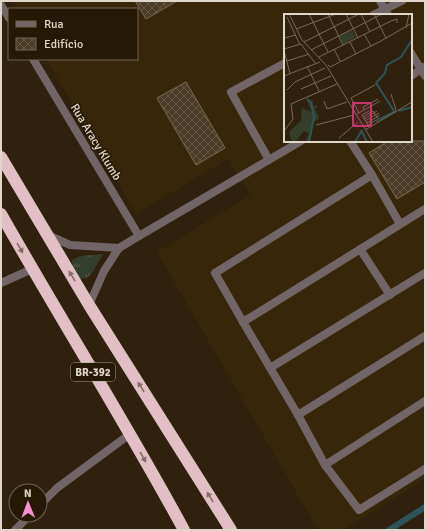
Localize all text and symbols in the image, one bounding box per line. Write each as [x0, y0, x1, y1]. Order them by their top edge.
legend [8, 8, 138, 60]
inset map [284, 14, 412, 142]
text: Rua [44, 17, 64, 32]
text: Edifício [44, 37, 83, 52]
street label: Rua Aracy Klumb [67, 101, 124, 183]
one-way arrow [17, 242, 24, 254]
one-way arrow [68, 271, 76, 282]
road number: BR-392 [71, 363, 115, 381]
one-way arrow [137, 381, 144, 393]
one-way arrow [140, 451, 147, 463]
north arrow [8, 483, 48, 523]
text: N [24, 487, 32, 500]
one-way arrow [206, 492, 214, 502]

